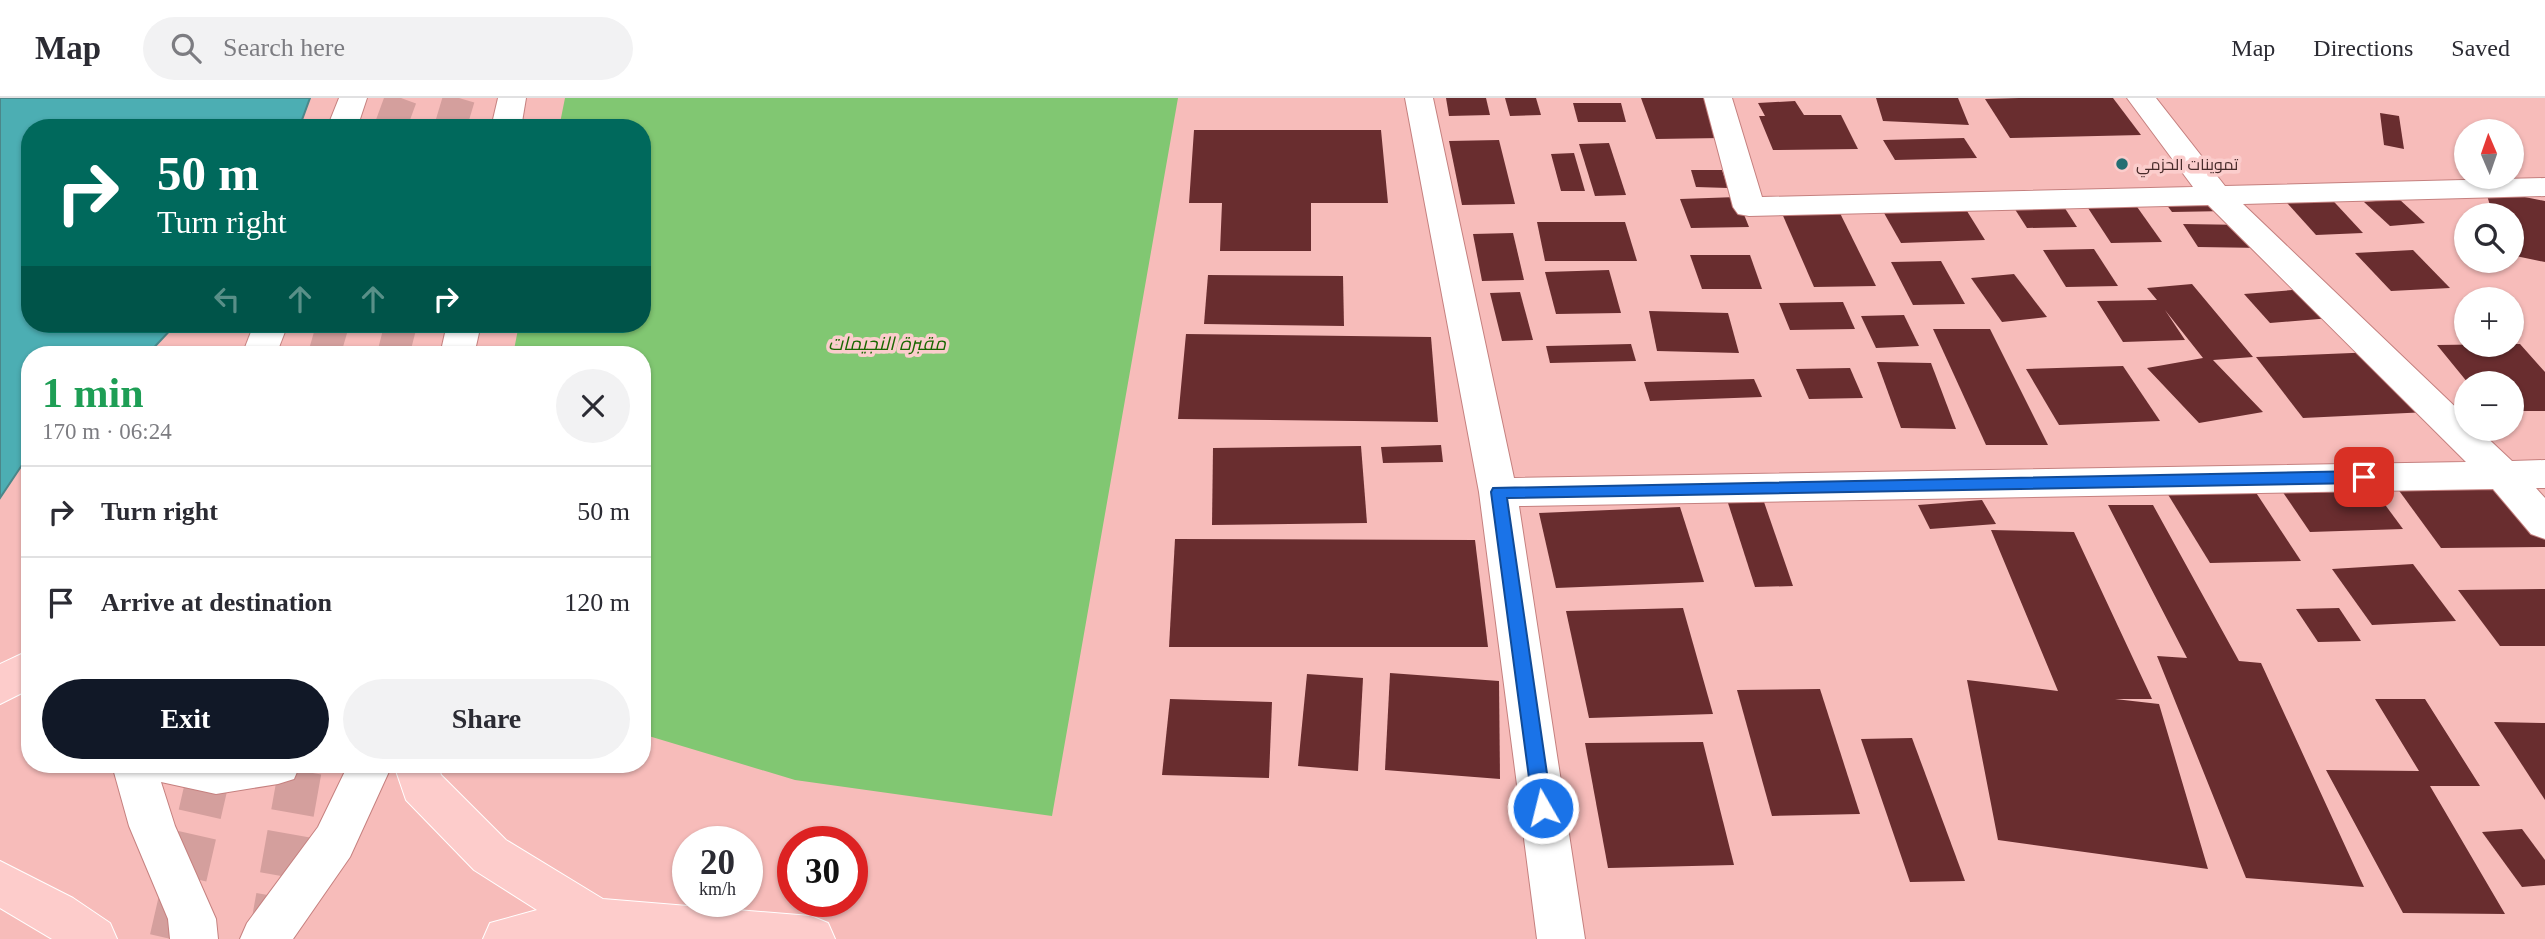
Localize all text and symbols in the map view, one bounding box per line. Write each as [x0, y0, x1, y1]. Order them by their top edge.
search box [143, 17, 633, 80]
icon: search [167, 29, 205, 67]
text: Map [35, 30, 101, 66]
text: Search here [223, 33, 345, 62]
text: Map [2231, 35, 2275, 61]
text: Directions [2313, 35, 2413, 61]
text: Saved [2451, 35, 2510, 61]
north arrow [2454, 119, 2524, 189]
map controls [2454, 119, 2524, 441]
text: 50 m [157, 146, 259, 201]
icon: right [42, 147, 133, 238]
marker: تموينات الحزمي [2114, 156, 2130, 172]
place label: تموينات الحزمي [2136, 156, 2239, 178]
button: search [2454, 203, 2524, 273]
text: Turn right [157, 204, 287, 240]
icon: left [208, 280, 246, 318]
icon: ahead [281, 280, 319, 318]
icon: ahead [354, 280, 392, 318]
icon: right [427, 280, 465, 318]
button: + [2454, 287, 2524, 357]
park label: مقبرة النجيمات [828, 333, 947, 355]
button: close [556, 369, 630, 443]
text: 1 min [42, 370, 144, 416]
button: − [2454, 371, 2524, 441]
text: 170 m · 06:24 [42, 419, 172, 444]
pin [2334, 447, 2394, 507]
icon: arrive [2345, 458, 2383, 496]
icon: right [42, 493, 80, 531]
text: Turn right [101, 497, 218, 526]
text: 50 m [577, 497, 630, 526]
icon: arrive [42, 584, 80, 622]
text: Arrive at destination [101, 588, 332, 617]
text: 120 m [564, 588, 630, 617]
button: Exit [42, 679, 329, 759]
button: Share [343, 679, 630, 759]
position arrow [1506, 771, 1580, 845]
speed limit sign: 30 [777, 826, 868, 917]
text: 20 [700, 843, 735, 882]
text: km/h [699, 879, 736, 899]

